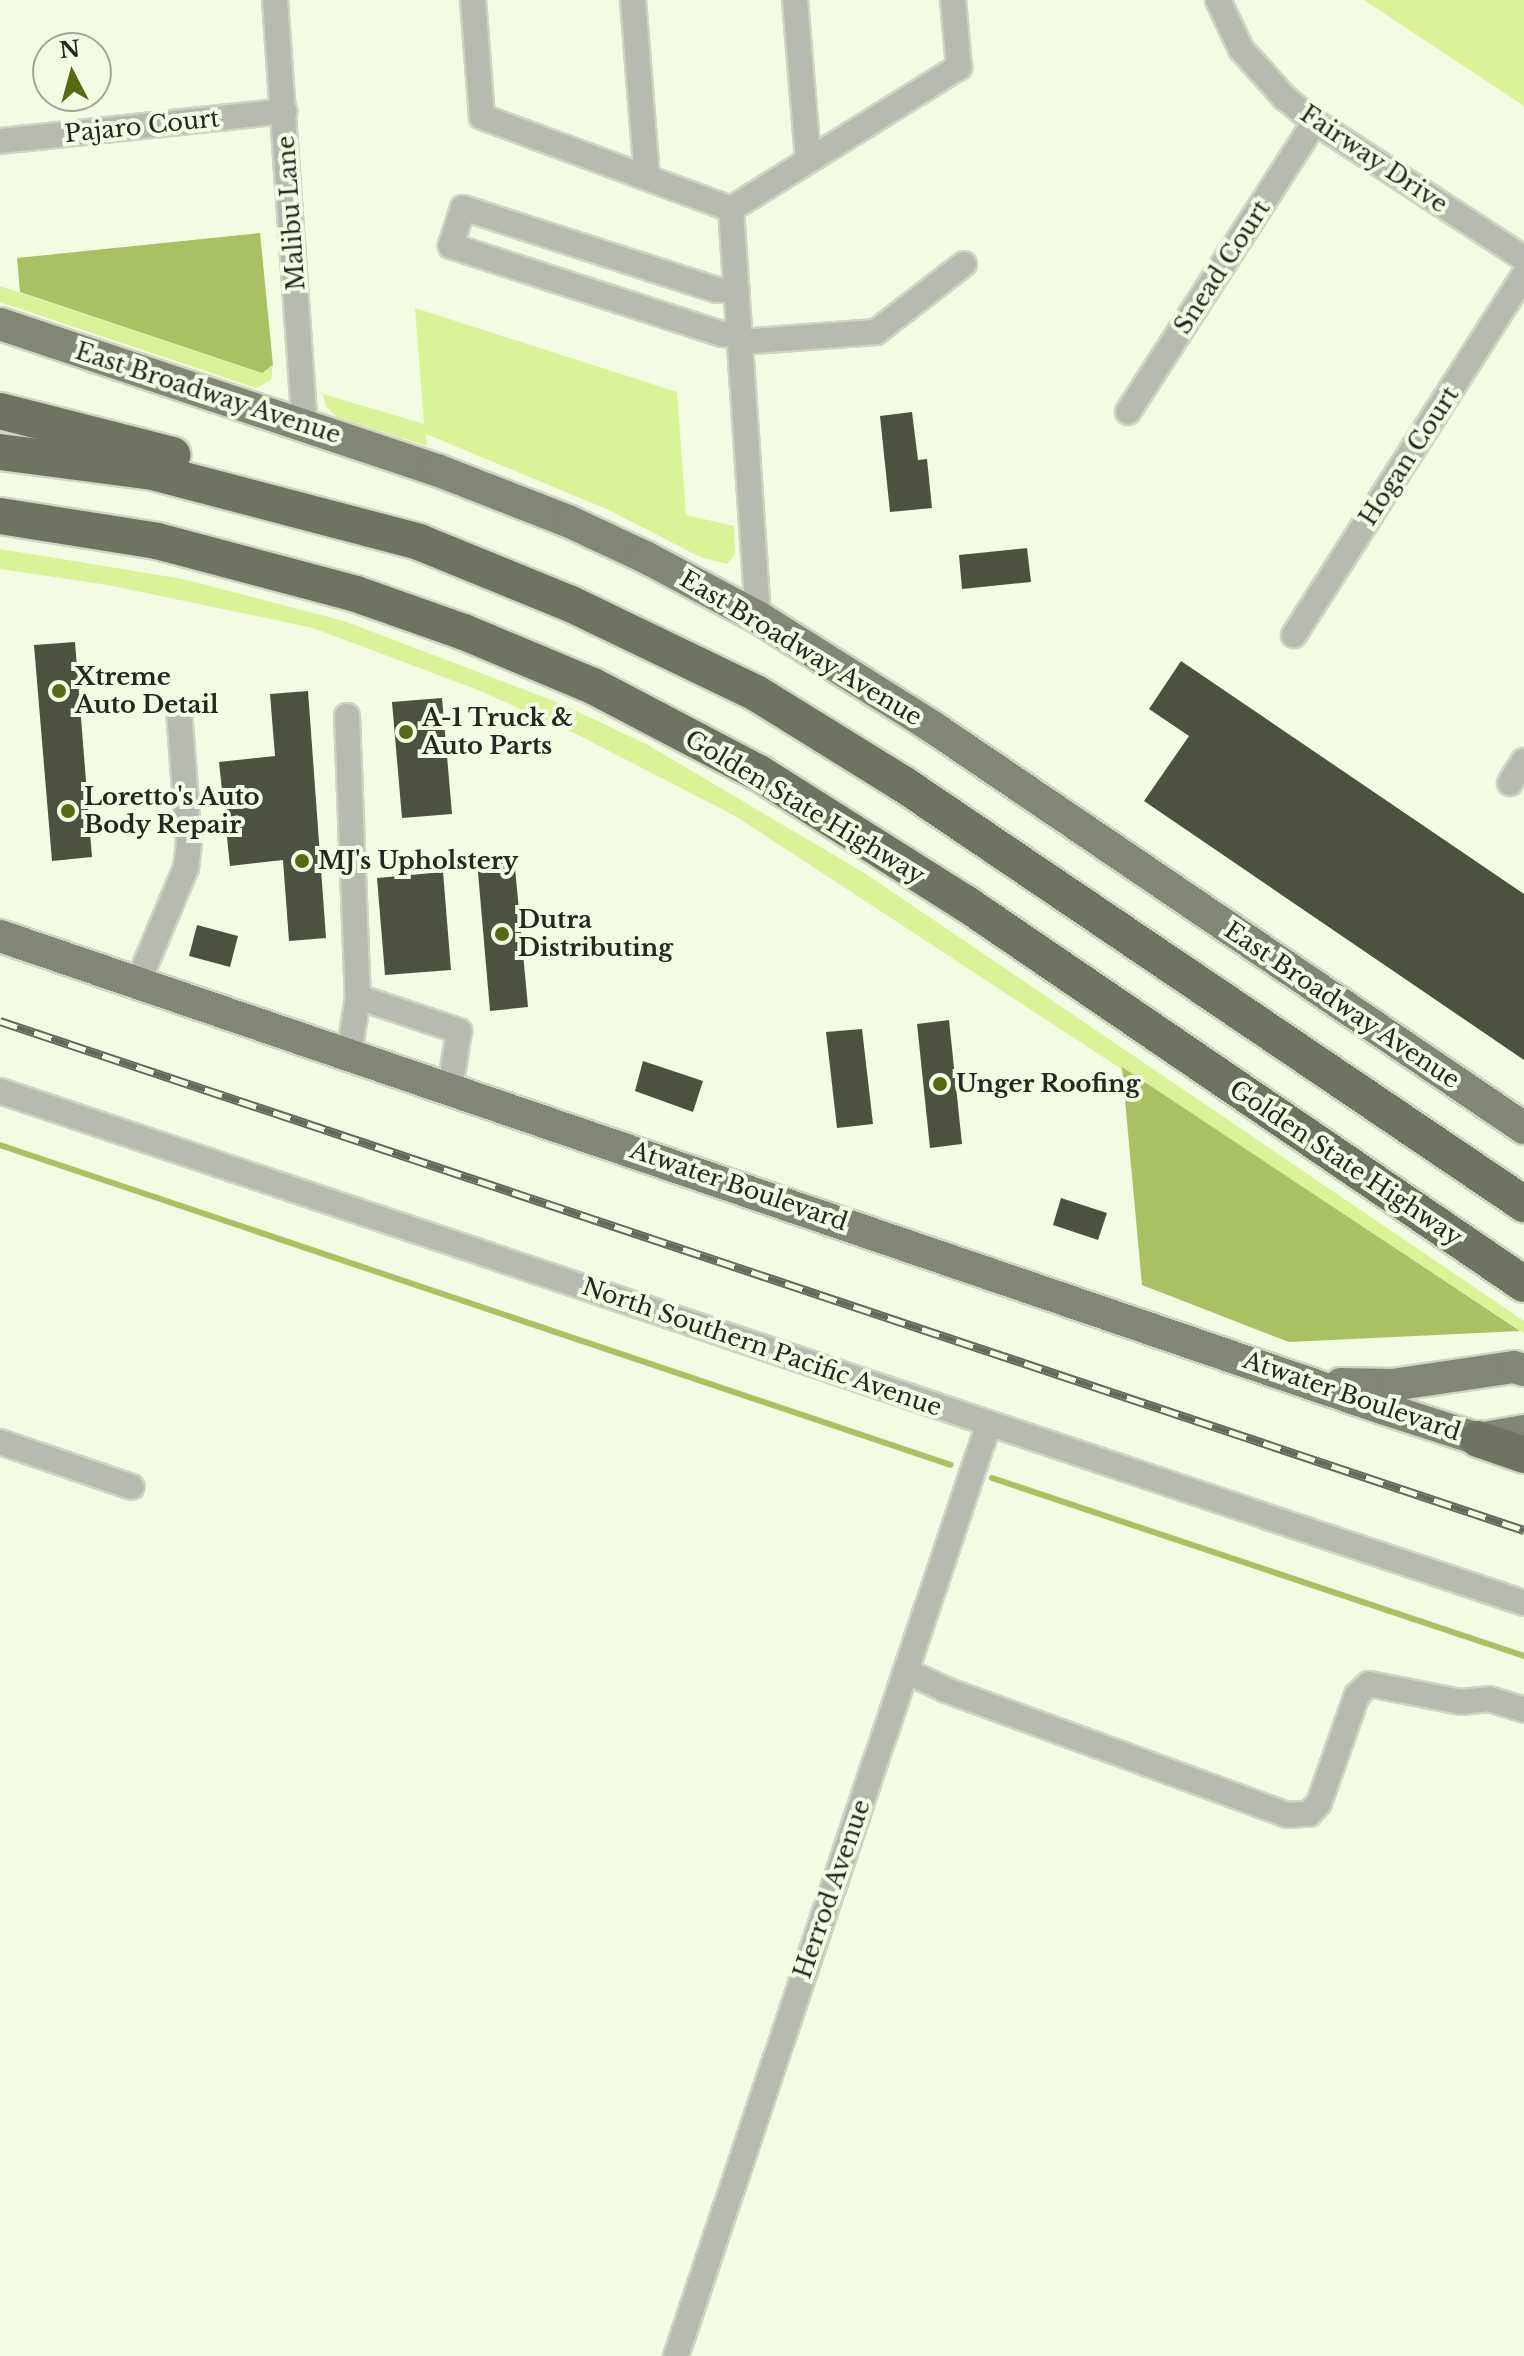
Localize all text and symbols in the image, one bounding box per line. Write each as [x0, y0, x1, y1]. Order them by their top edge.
north arrow [32, 32, 112, 112]
text: N [58, 35, 81, 64]
street label: Fairway Drive [1295, 99, 1453, 219]
street label: Pajaro Court [63, 104, 221, 148]
street label: Malibu Lane [271, 135, 311, 291]
street label: Snead Court [1168, 195, 1276, 339]
street label: East Broadway Avenue [71, 336, 345, 450]
street label: Hogan Court [1353, 381, 1465, 531]
street label: East Broadway Avenue [674, 564, 928, 732]
place label: Xtreme Auto Detail [75, 663, 218, 719]
marker: Xtreme Auto Detail [50, 682, 68, 700]
place label: A-1 Truck & Auto Parts [422, 704, 574, 760]
marker: A-1 Truck & Auto Parts [397, 723, 415, 741]
street label: Golden State Highway [680, 724, 930, 890]
place label: Loretto's Auto Body Repair [84, 783, 261, 839]
marker: Loretto's Auto Body Repair [59, 802, 77, 820]
place label: MJ's Upholstery [318, 847, 518, 875]
marker: MJ's Upholstery [293, 852, 311, 870]
place label: Dutra Distributing [518, 906, 673, 962]
street label: East Broadway Avenue [1218, 915, 1466, 1095]
marker: Dutra Distributing [493, 925, 511, 943]
place label: Unger Roofing [956, 1070, 1141, 1098]
street label: Golden State Highway [1224, 1074, 1468, 1252]
marker: Unger Roofing [931, 1075, 949, 1093]
street label: Atwater Boulevard [626, 1135, 852, 1237]
street label: North Southern Pacific Avenue [578, 1272, 946, 1422]
street label: Atwater Boulevard [1239, 1345, 1465, 1447]
street label: Herrod Avenue [788, 1795, 876, 1983]

